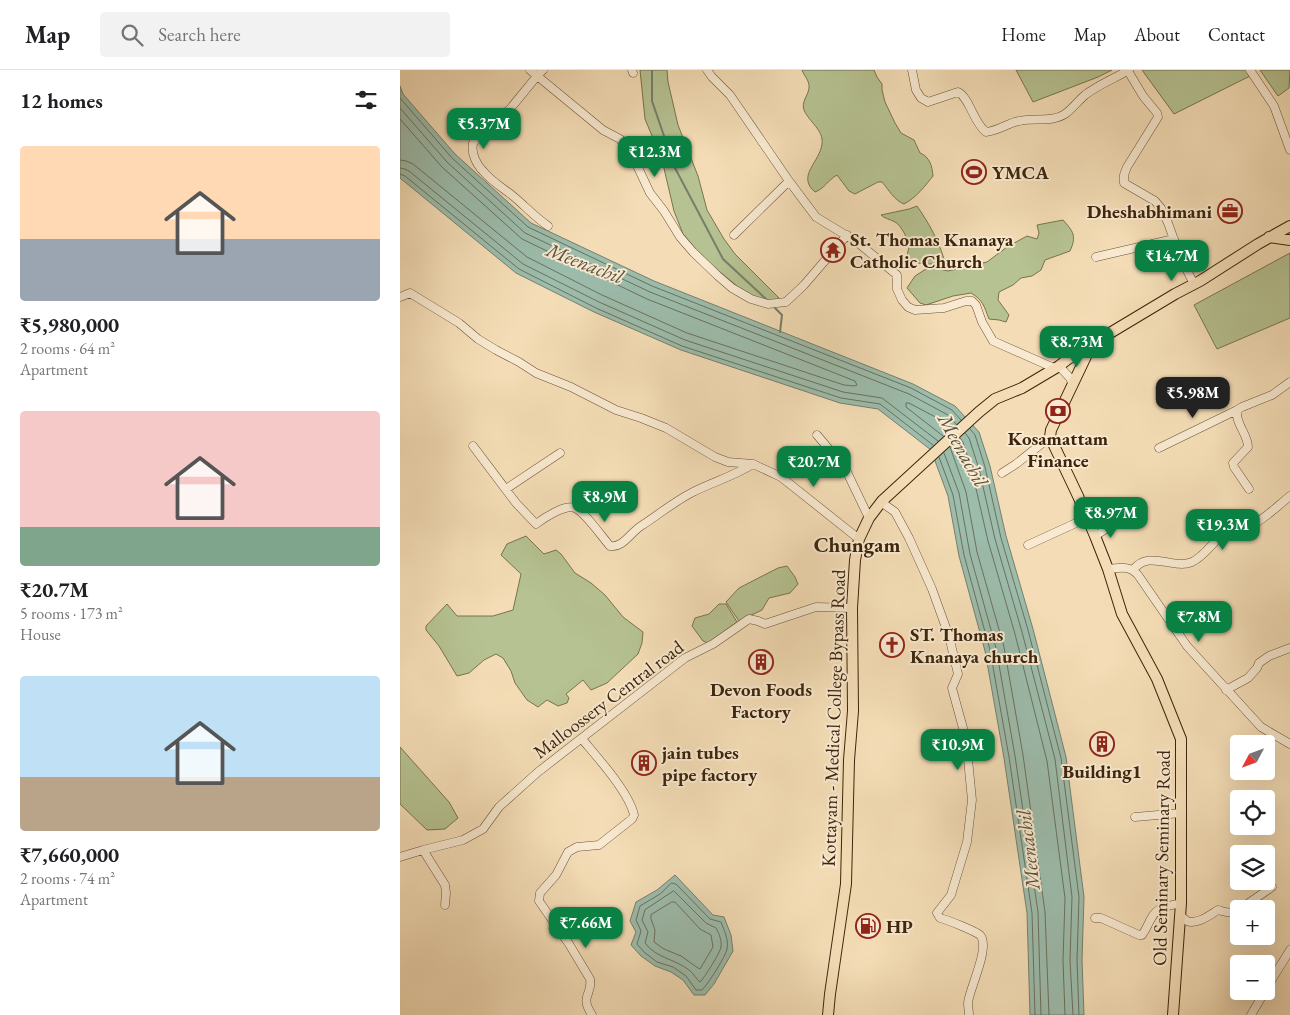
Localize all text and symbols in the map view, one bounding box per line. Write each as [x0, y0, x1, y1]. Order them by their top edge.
search box [100, 12, 450, 57]
text: Map [25, 19, 70, 50]
icon: search [118, 21, 146, 49]
text: Search here [158, 22, 241, 47]
text: Home [1001, 23, 1046, 46]
text: Map [1074, 23, 1106, 46]
text: About [1134, 23, 1180, 46]
text: Contact [1208, 23, 1265, 46]
icon: filters [352, 86, 380, 114]
text: 12 homes [20, 87, 103, 114]
pin: ₹5.37M [443, 108, 525, 150]
text: ₹5.37M [458, 113, 510, 134]
pin: ₹12.3M [614, 136, 696, 178]
text: ₹12.3M [629, 141, 681, 162]
sports icon: YMCA [961, 159, 987, 185]
place label: YMCA [992, 160, 1049, 185]
icon: home [155, 178, 245, 268]
office icon: Dheshabhimani [1217, 198, 1243, 224]
place label: Dheshabhimani [1087, 199, 1212, 224]
place label: St. Thomas Knanaya Catholic Church [850, 227, 1014, 274]
water label: Meenachil [542, 236, 628, 290]
temple icon: St. Thomas Knanaya Catholic Church [820, 237, 846, 263]
pin: ₹14.7M [1131, 240, 1213, 282]
text: ₹14.7M [1146, 245, 1198, 266]
text: ₹5,980,000 [20, 311, 119, 338]
pin: ₹8.73M [1036, 326, 1118, 368]
text: ₹8.73M [1051, 331, 1103, 352]
text: 2 rooms · 64 m² [20, 338, 115, 359]
text: Apartment [20, 359, 88, 380]
pin: ₹5.98M [1152, 376, 1234, 419]
text: ₹5.98M [1167, 382, 1219, 403]
bank icon: Kosamattam Finance [1045, 398, 1071, 424]
water label: Meenachil [932, 408, 995, 493]
place label: Kosamattam Finance [1008, 426, 1109, 473]
icon: home [155, 443, 245, 533]
pin: ₹20.7M [773, 446, 855, 488]
text: ₹20.7M [788, 451, 840, 472]
pin: ₹8.9M [570, 480, 640, 523]
text: ₹8.9M [583, 486, 627, 507]
pin: ₹8.97M [1070, 496, 1152, 539]
text: ₹8.97M [1085, 502, 1137, 523]
pin: ₹19.3M [1182, 508, 1264, 551]
text: ₹19.3M [1197, 514, 1249, 535]
district label: Chungam [814, 531, 900, 558]
street label: Kottayam - Medical College Bypass Road [816, 569, 851, 867]
text: ₹20.7M [20, 576, 89, 603]
pin: ₹7.8M [1164, 600, 1234, 643]
text: 5 rooms · 173 m² [20, 603, 123, 624]
text: ₹7.8M [1177, 606, 1221, 627]
place label: ST. Thomas Knanaya church [910, 622, 1039, 669]
text: House [20, 624, 61, 645]
church icon: ST. Thomas Knanaya church [879, 632, 905, 658]
street label: Malloossery Central road [528, 634, 689, 764]
building icon: Devon Foods Factory [748, 649, 774, 675]
place label: Devon Foods Factory [710, 677, 812, 724]
icon: home [155, 708, 245, 798]
pin: ₹10.9M [917, 728, 999, 771]
building icon: Building1 [1089, 731, 1115, 757]
text: ₹10.9M [932, 734, 984, 755]
north arrow [1230, 735, 1275, 780]
map controls [1230, 735, 1275, 1000]
place label: jain tubes pipe factory [661, 740, 758, 787]
building icon: jain tubes pipe factory [631, 750, 657, 776]
street label: Old Seminary Seminary Road [1147, 750, 1176, 966]
place label: Building1 [1062, 759, 1142, 784]
button: locate [1230, 790, 1275, 835]
water label: Meenachil [1010, 807, 1046, 893]
text: ₹7,660,000 [20, 841, 119, 868]
button: layers [1230, 845, 1275, 890]
text: 2 rooms · 74 m² [20, 868, 115, 889]
text: Apartment [20, 889, 88, 910]
button: + [1230, 900, 1275, 945]
pin: ₹7.66M [545, 906, 627, 949]
text: ₹7.66M [560, 912, 612, 933]
fuel station icon: HP [855, 913, 881, 939]
place label: HP [886, 914, 913, 939]
button: − [1230, 955, 1275, 1000]

